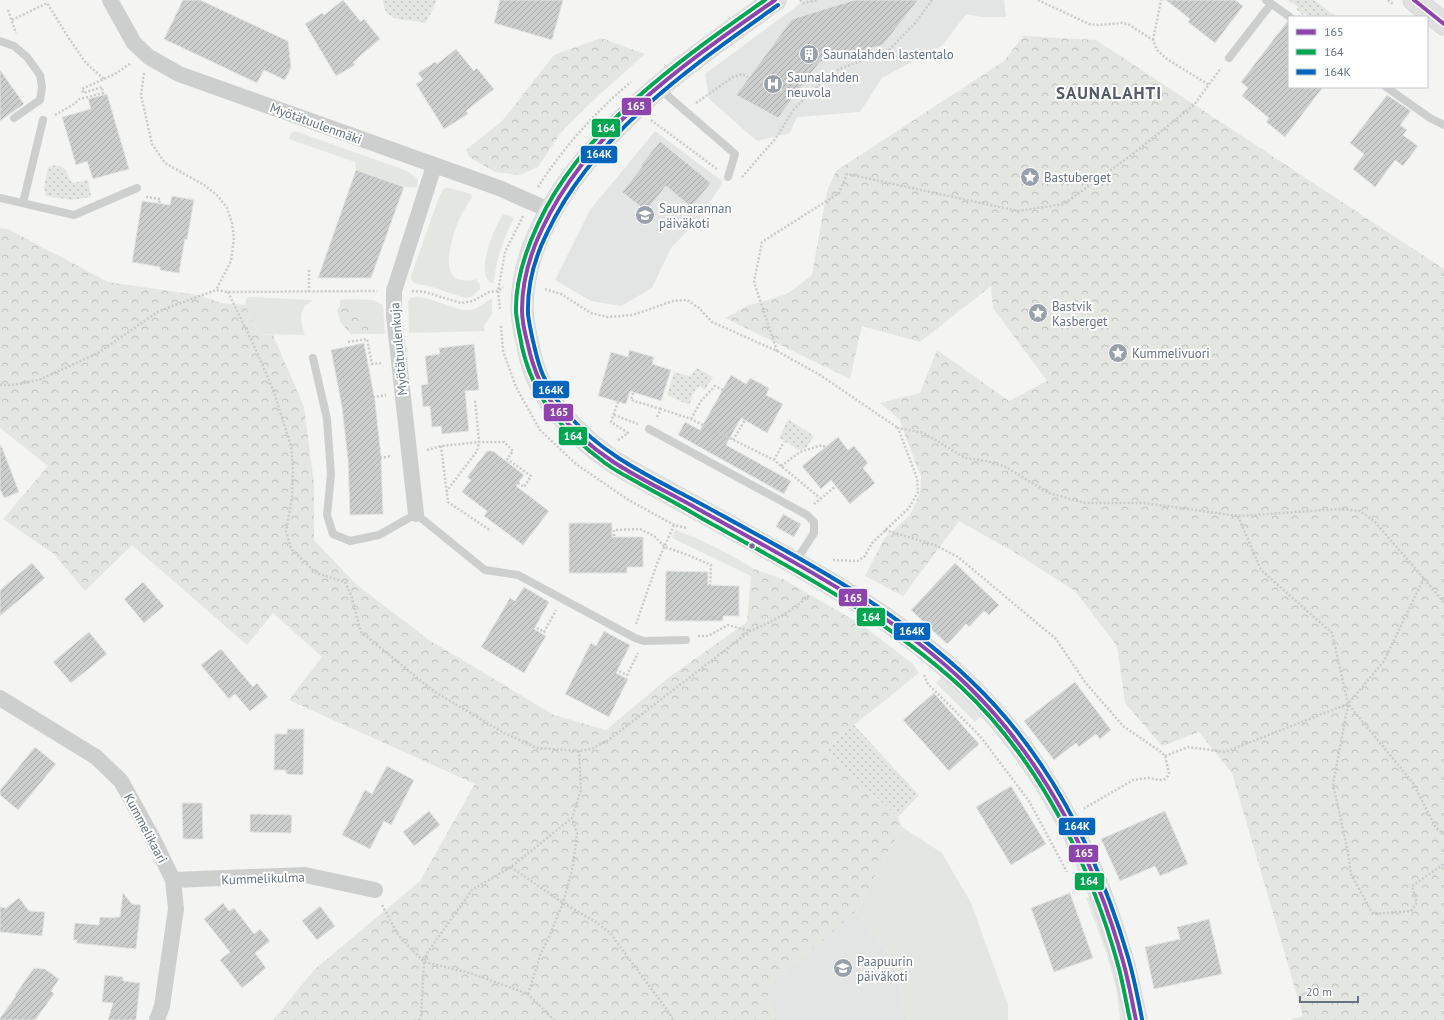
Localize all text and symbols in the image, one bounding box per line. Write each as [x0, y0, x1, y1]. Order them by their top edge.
legend [1288, 16, 1428, 88]
text: 165 [1324, 24, 1344, 39]
building icon: Saunalahden lastentalo [798, 43, 820, 65]
text: 164 [1324, 44, 1344, 59]
place label: Saunalahden lastentalo [823, 46, 954, 63]
text: 164K [1324, 64, 1351, 79]
place label: Saunalahden neuvola [787, 69, 859, 101]
hospital icon: Saunalahden neuvola [762, 73, 784, 95]
district label: SAUNALAHTI [1056, 82, 1162, 104]
line badge: 165 [621, 97, 652, 116]
street label: Myötätuulenmäki [268, 99, 364, 148]
text: 165 [627, 99, 645, 113]
line badge: 164 [591, 118, 621, 138]
text: 164 [597, 121, 616, 135]
line badge: 164K [580, 145, 618, 164]
text: 164K [586, 147, 612, 161]
place icon: Bastuberget [1019, 166, 1041, 188]
place label: Bastuberget [1044, 169, 1112, 186]
place label: Saunarannan päiväkoti [659, 200, 732, 232]
school or university icon: Saunarannan päiväkoti [634, 204, 656, 226]
place label: Bastvik Kasberget [1052, 298, 1108, 330]
street label: Myötätuulenkuja [386, 302, 411, 396]
place icon: Bastvik Kasberget [1027, 302, 1049, 324]
place icon: Kummelivuori [1107, 342, 1129, 364]
place label: Kummelivuori [1132, 345, 1210, 362]
line badge: 164K [532, 380, 570, 399]
text: 164K [538, 383, 564, 397]
line badge: 165 [543, 403, 574, 422]
text: 165 [550, 405, 568, 419]
line badge: 164 [558, 426, 588, 446]
text: 164 [564, 429, 583, 443]
unlabelled marker [747, 541, 757, 551]
line badge: 165 [838, 588, 868, 607]
text: 165 [844, 591, 862, 605]
line badge: 164 [856, 607, 886, 627]
text: 164 [862, 610, 881, 624]
line badge: 164K [893, 622, 931, 641]
text: 164K [899, 624, 925, 638]
street label: Kummelikaari [120, 790, 171, 866]
line badge: 164K [1058, 817, 1096, 836]
text: 164K [1064, 819, 1090, 833]
line badge: 165 [1068, 844, 1099, 863]
text: 165 [1075, 846, 1093, 860]
street label: Kummelikulma [221, 869, 305, 888]
line badge: 164 [1074, 872, 1105, 891]
text: 164 [1080, 874, 1099, 888]
place label: Paapuurin päiväkoti [857, 953, 913, 985]
school or university icon: Paapuurin päiväkoti [832, 957, 854, 979]
scale bar [1300, 978, 1358, 1004]
text: 20 m [1306, 984, 1332, 999]

